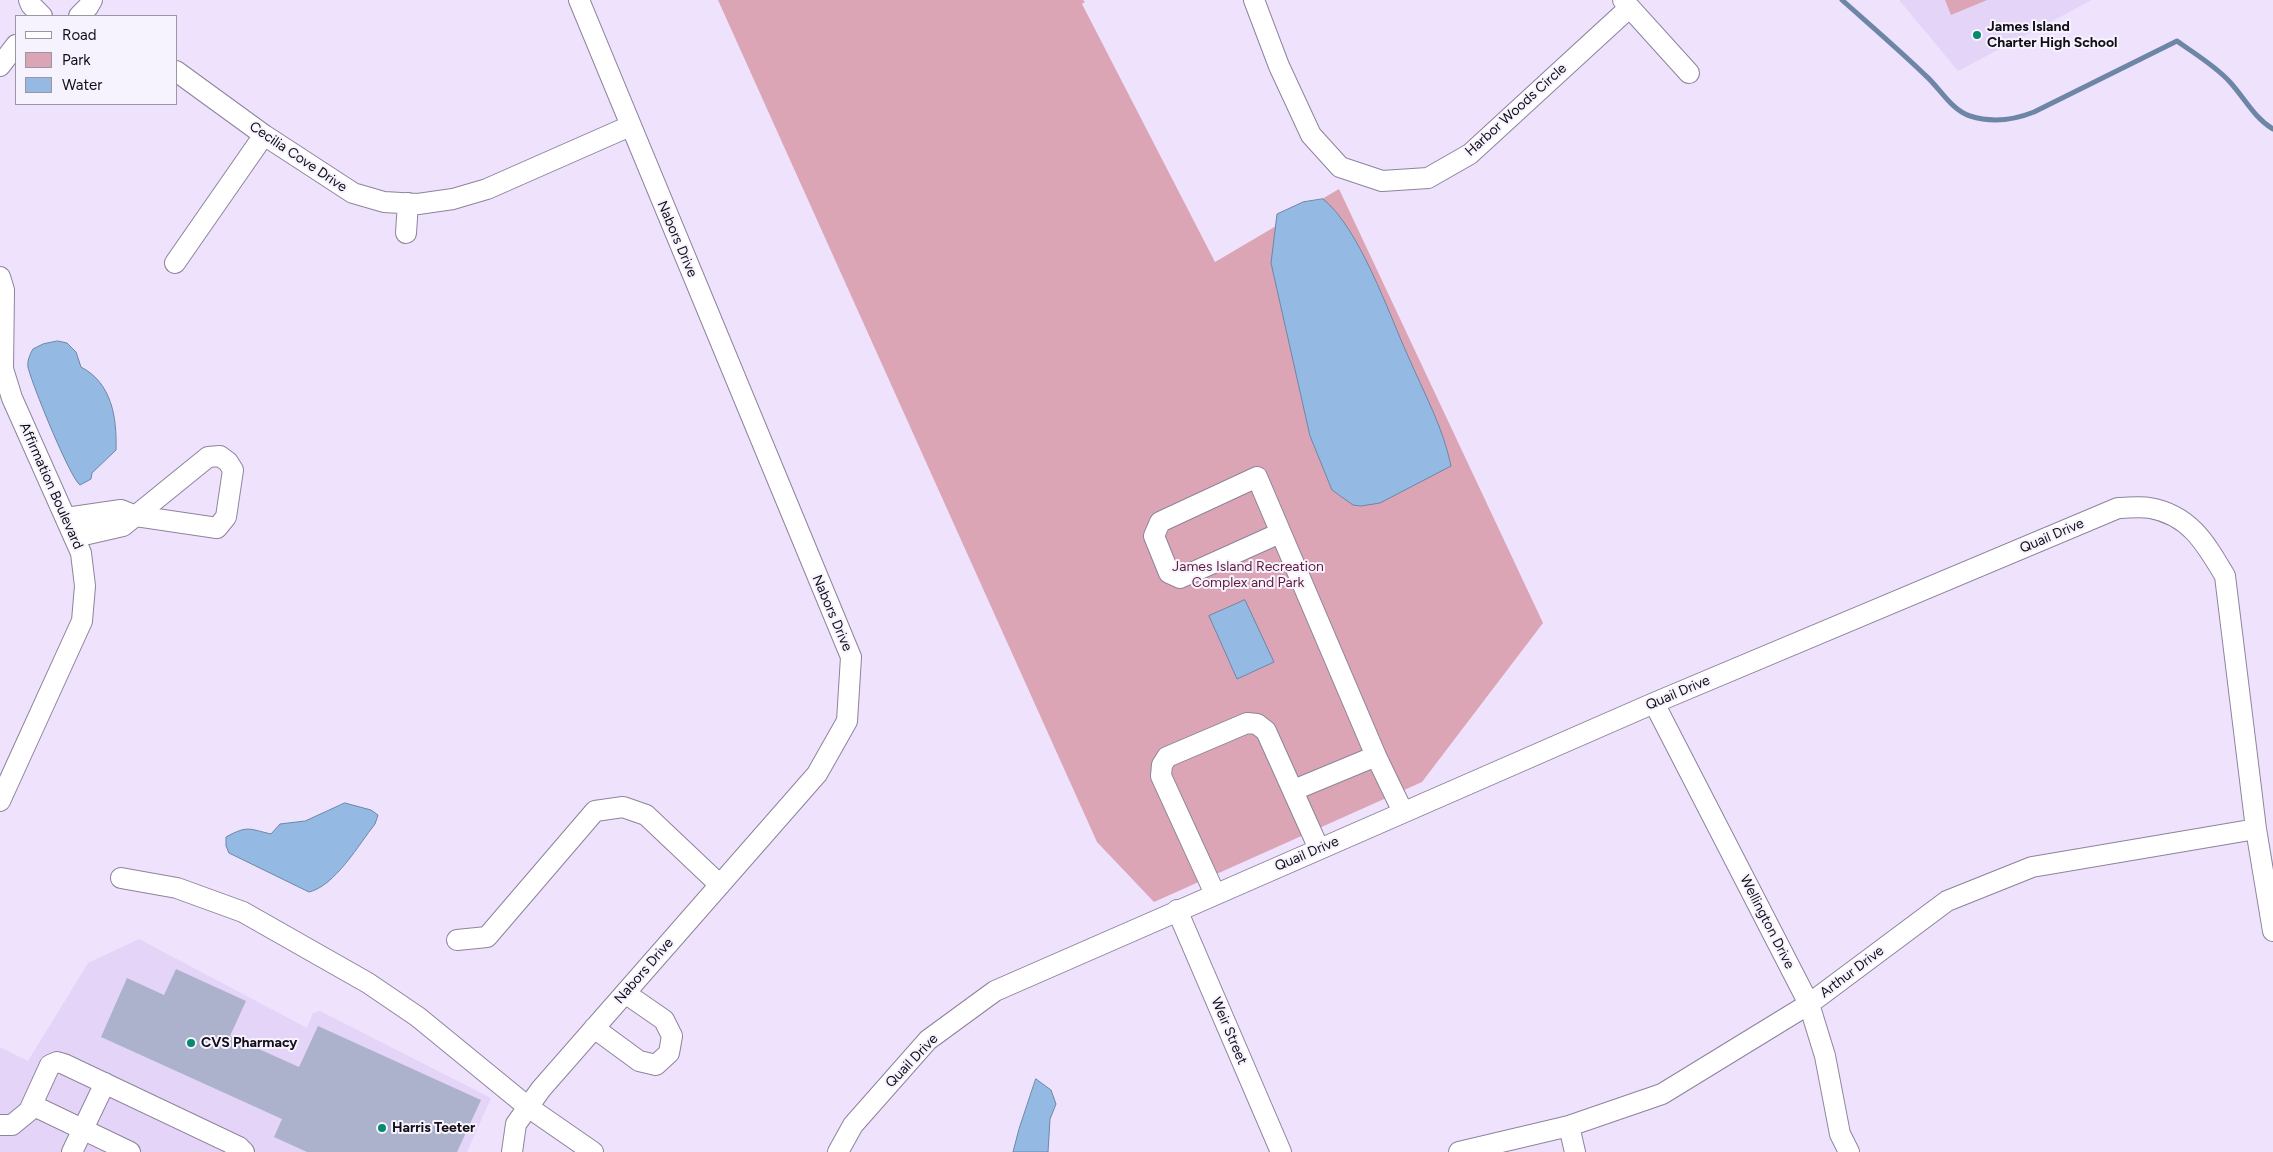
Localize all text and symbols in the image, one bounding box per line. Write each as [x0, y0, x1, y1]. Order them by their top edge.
legend [15, 15, 178, 105]
place label: James Island Charter High School [1987, 19, 2118, 52]
text: Road [62, 26, 97, 44]
marker: James Island Charter High School [1971, 29, 1983, 41]
text: Park [62, 51, 91, 69]
street label: Harbor Woods Circle [1462, 60, 1570, 160]
text: Water [62, 76, 102, 94]
street label: Cecilia Cove Drive [246, 118, 350, 196]
street label: Nabors Drive [653, 198, 701, 280]
street label: Affirmation Boulevard [15, 420, 87, 552]
street label: Quail Drive [2017, 515, 2087, 557]
park label: James Island Recreation Complex and Park [1172, 559, 1324, 592]
street label: Nabors Drive [808, 572, 856, 654]
street label: Quail Drive [1643, 672, 1713, 714]
street label: Quail Drive [1272, 833, 1342, 875]
street label: Wellington Drive [1736, 872, 1798, 972]
street label: Nabors Drive [611, 935, 677, 1007]
street label: Arthur Drive [1817, 943, 1887, 1001]
street label: Weir Street [1207, 995, 1251, 1067]
street label: Quail Drive [882, 1031, 942, 1091]
place label: CVS Pharmacy [201, 1035, 297, 1051]
marker: CVS Pharmacy [185, 1037, 197, 1049]
place label: Harris Teeter [392, 1120, 475, 1136]
marker: Harris Teeter [376, 1122, 388, 1134]

